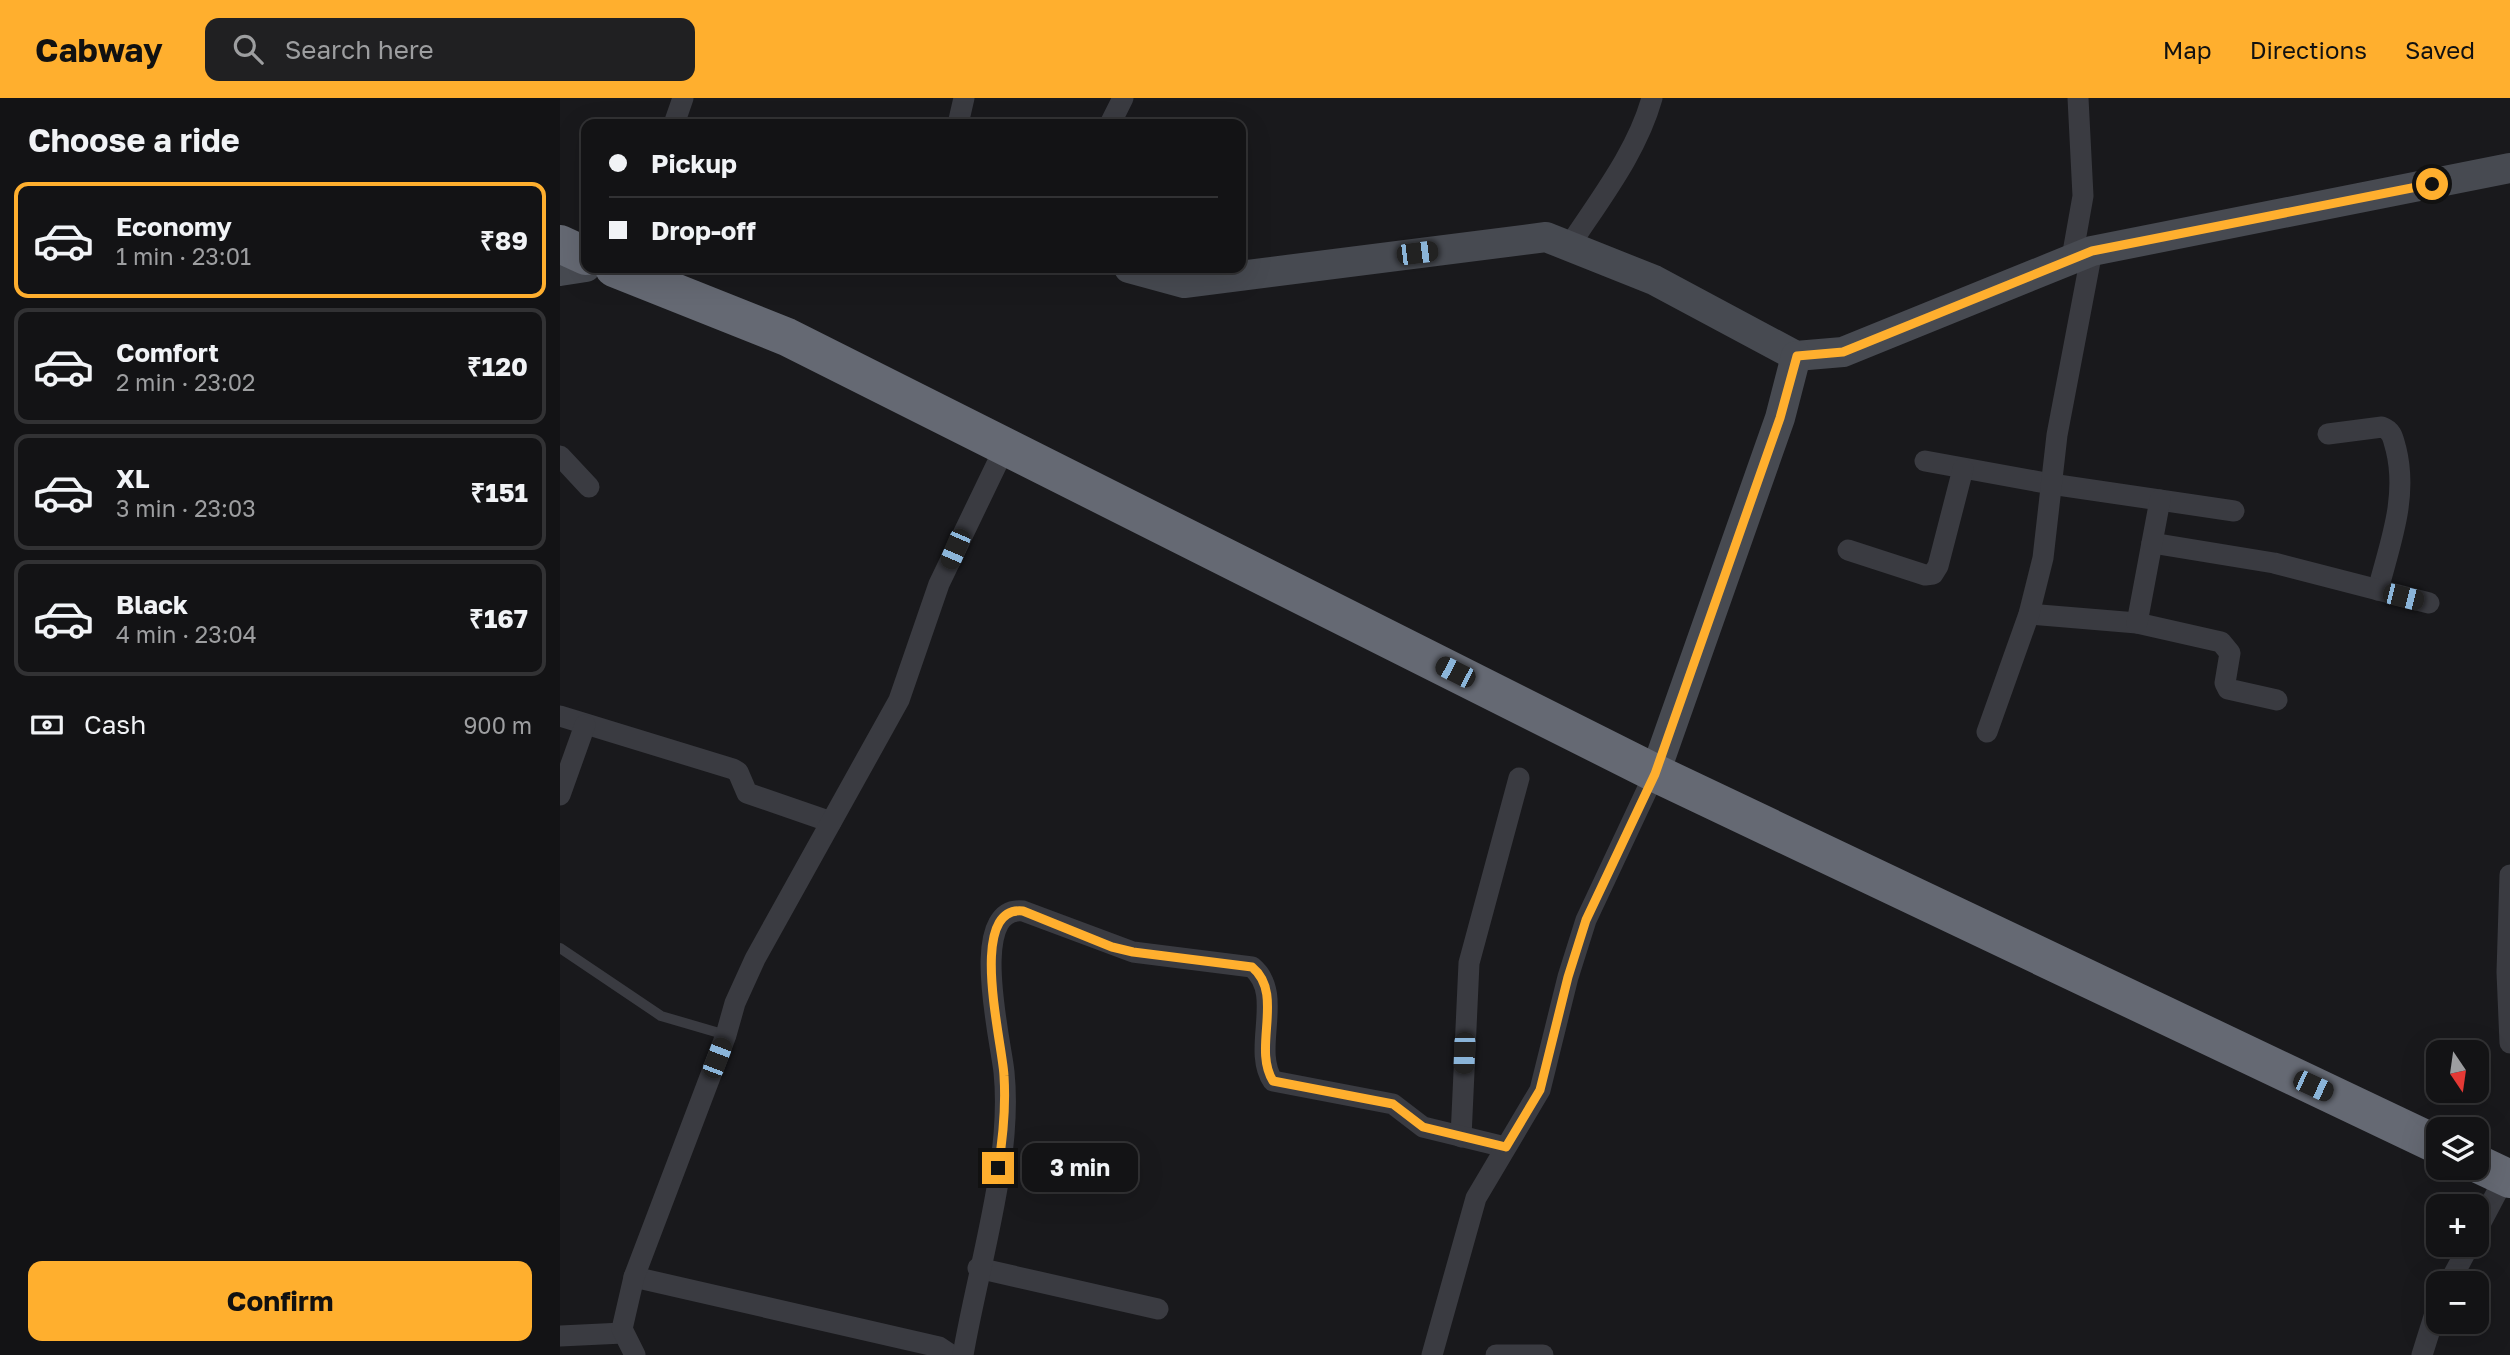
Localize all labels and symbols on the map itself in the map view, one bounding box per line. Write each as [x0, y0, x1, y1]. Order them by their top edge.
route start [2416, 168, 2448, 200]
car [1395, 240, 1440, 266]
car [938, 526, 973, 572]
car [2381, 582, 2426, 612]
car [1432, 653, 1479, 691]
car [1453, 1032, 1476, 1074]
car [700, 1035, 735, 1081]
north arrow [2426, 1040, 2488, 1102]
car [2290, 1068, 2337, 1104]
callout: 3 min [1022, 1144, 1138, 1192]
route end [982, 1152, 1014, 1184]

